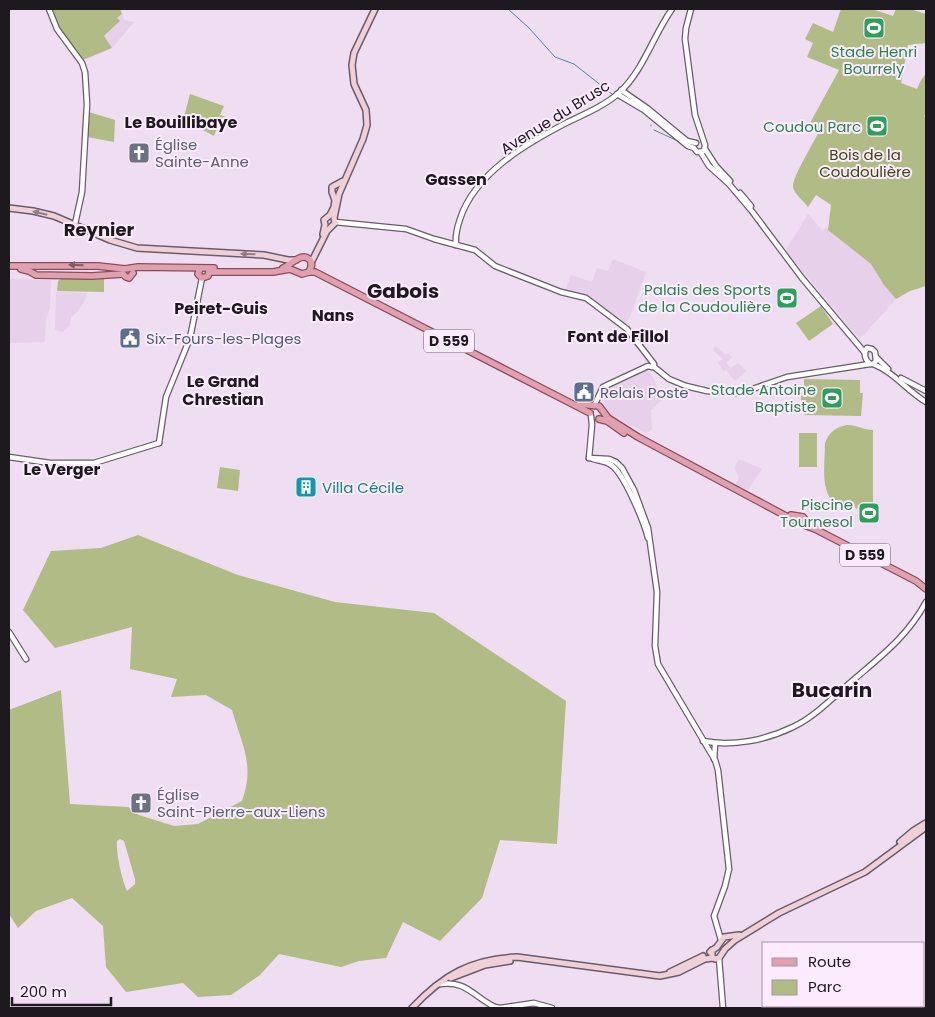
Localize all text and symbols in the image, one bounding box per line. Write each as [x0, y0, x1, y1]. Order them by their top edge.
sports icon: Stade Henri Bourrely [862, 16, 886, 40]
place label: Stade Henri Bourrely [831, 41, 917, 79]
street label: Avenue du Brusc [496, 75, 614, 159]
district label: Le Bouillibaye [125, 111, 238, 134]
sports icon: Coudou Parc [865, 114, 889, 138]
place label: Coudou Parc [763, 116, 861, 137]
place label: Église Sainte-Anne [155, 134, 249, 172]
church icon: Église Sainte-Anne [127, 141, 151, 165]
park label: Bois de la Coudoulière [819, 144, 911, 182]
district label: Gassen [425, 168, 487, 191]
one-way arrow [33, 209, 48, 217]
district label: Reynier [64, 217, 135, 242]
one-way arrow [240, 250, 256, 258]
one-way arrow [68, 261, 84, 269]
district label: Gabois [367, 277, 439, 305]
place label: Palais des Sports de la Coudoulière [638, 279, 771, 317]
sports icon: Palais des Sports de la Coudoulière [775, 286, 799, 310]
district label: Peiret-Guis [174, 297, 268, 320]
district label: Nans [312, 304, 354, 327]
district label: Font de Fillol [567, 325, 669, 348]
public building icon: Six-Fours-les-Plages [118, 326, 142, 350]
place label: Six-Fours-les-Plages [146, 328, 301, 349]
road number: D 559 [424, 330, 474, 352]
district label: Le Grand Chrestian [182, 370, 264, 411]
place label: Stade Antoine Baptiste [711, 379, 816, 417]
public building icon: Relais Poste [572, 380, 596, 404]
place label: Relais Poste [600, 382, 689, 403]
sports icon: Stade Antoine Baptiste [820, 386, 844, 410]
district label: Le Verger [24, 458, 101, 481]
building icon: Villa Cécile [294, 475, 318, 499]
place label: Villa Cécile [322, 477, 404, 498]
place label: Piscine Tournesol [780, 494, 853, 532]
sports icon: Piscine Tournesol [857, 501, 881, 525]
road number: D 559 [840, 544, 890, 566]
district label: Bucarin [792, 676, 872, 704]
place label: Église Saint-Pierre-aux-Liens [157, 784, 326, 822]
church icon: Église Saint-Pierre-aux-Liens [129, 791, 153, 815]
legend [762, 942, 925, 1007]
text: Route [808, 951, 851, 972]
scale bar [12, 974, 111, 1006]
text: Parc [808, 976, 842, 997]
text: 200 m [20, 981, 67, 1002]

